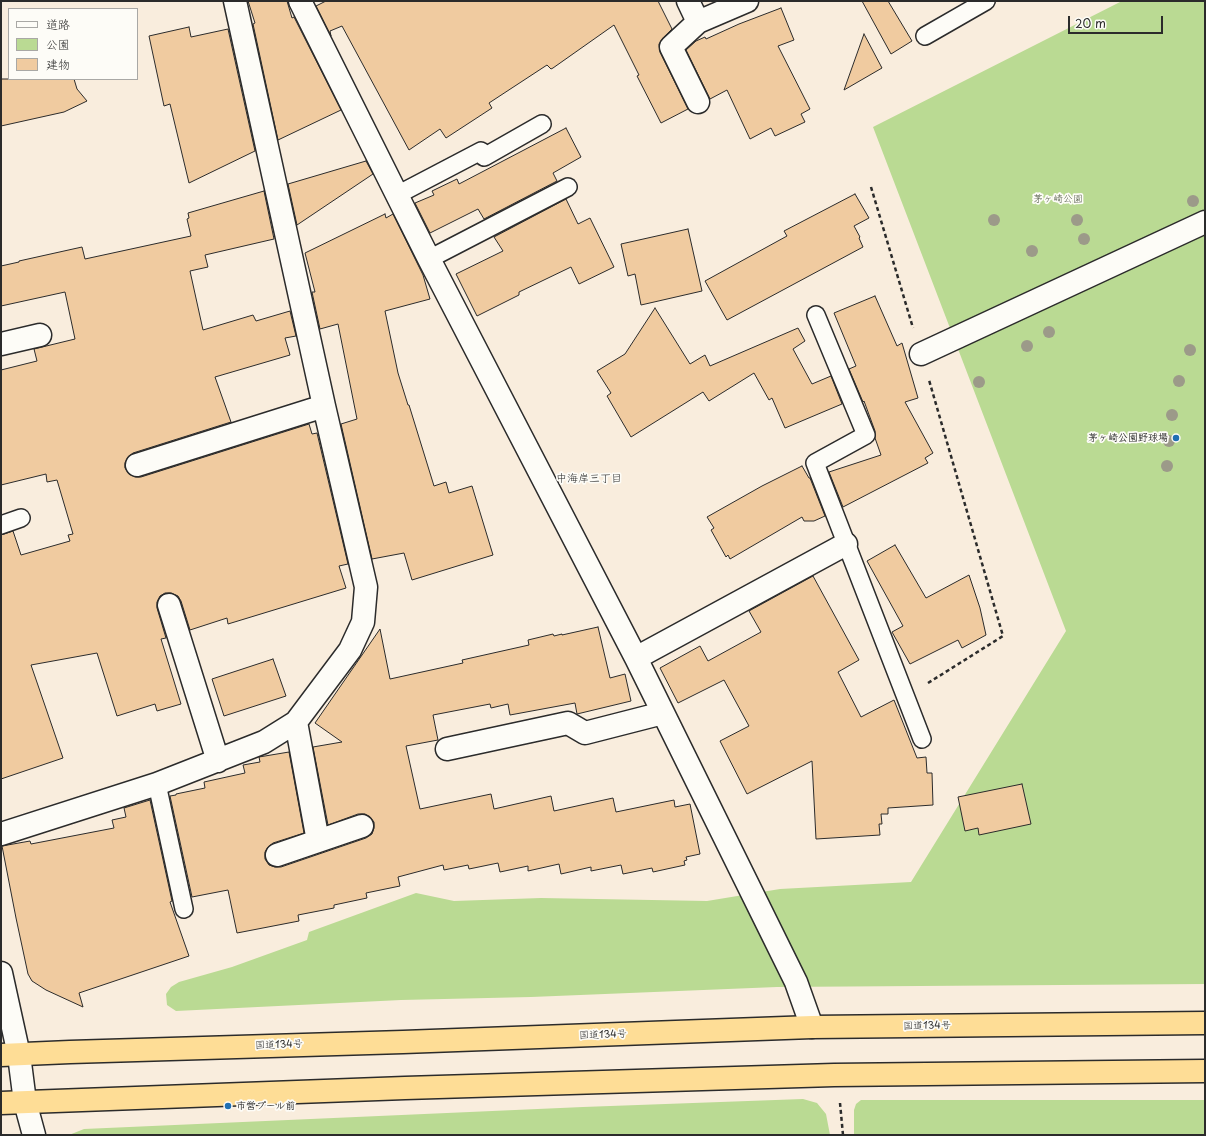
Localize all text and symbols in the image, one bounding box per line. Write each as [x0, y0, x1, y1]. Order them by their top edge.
legend [8, 8, 138, 80]
scale bar [1070, 8, 1165, 34]
text: 20 m [1075, 14, 1106, 32]
text: 道路 [46, 15, 70, 33]
text: 公園 [46, 35, 70, 53]
text: 建物 [46, 55, 70, 73]
park label: 茅ヶ崎公園 [1033, 193, 1083, 205]
place label: 茅ヶ崎公園野球場 [1088, 432, 1168, 444]
marker: 茅ヶ崎公園野球場 [1171, 433, 1181, 443]
district label: 中海岸三丁目 [556, 472, 622, 486]
street label: 国道134号 [903, 1020, 951, 1032]
street label: 国道134号 [579, 1028, 627, 1042]
street label: 国道134号 [255, 1038, 303, 1052]
place label: 市営プール前 [236, 1100, 295, 1112]
marker: 市営プール前 [223, 1101, 233, 1111]

